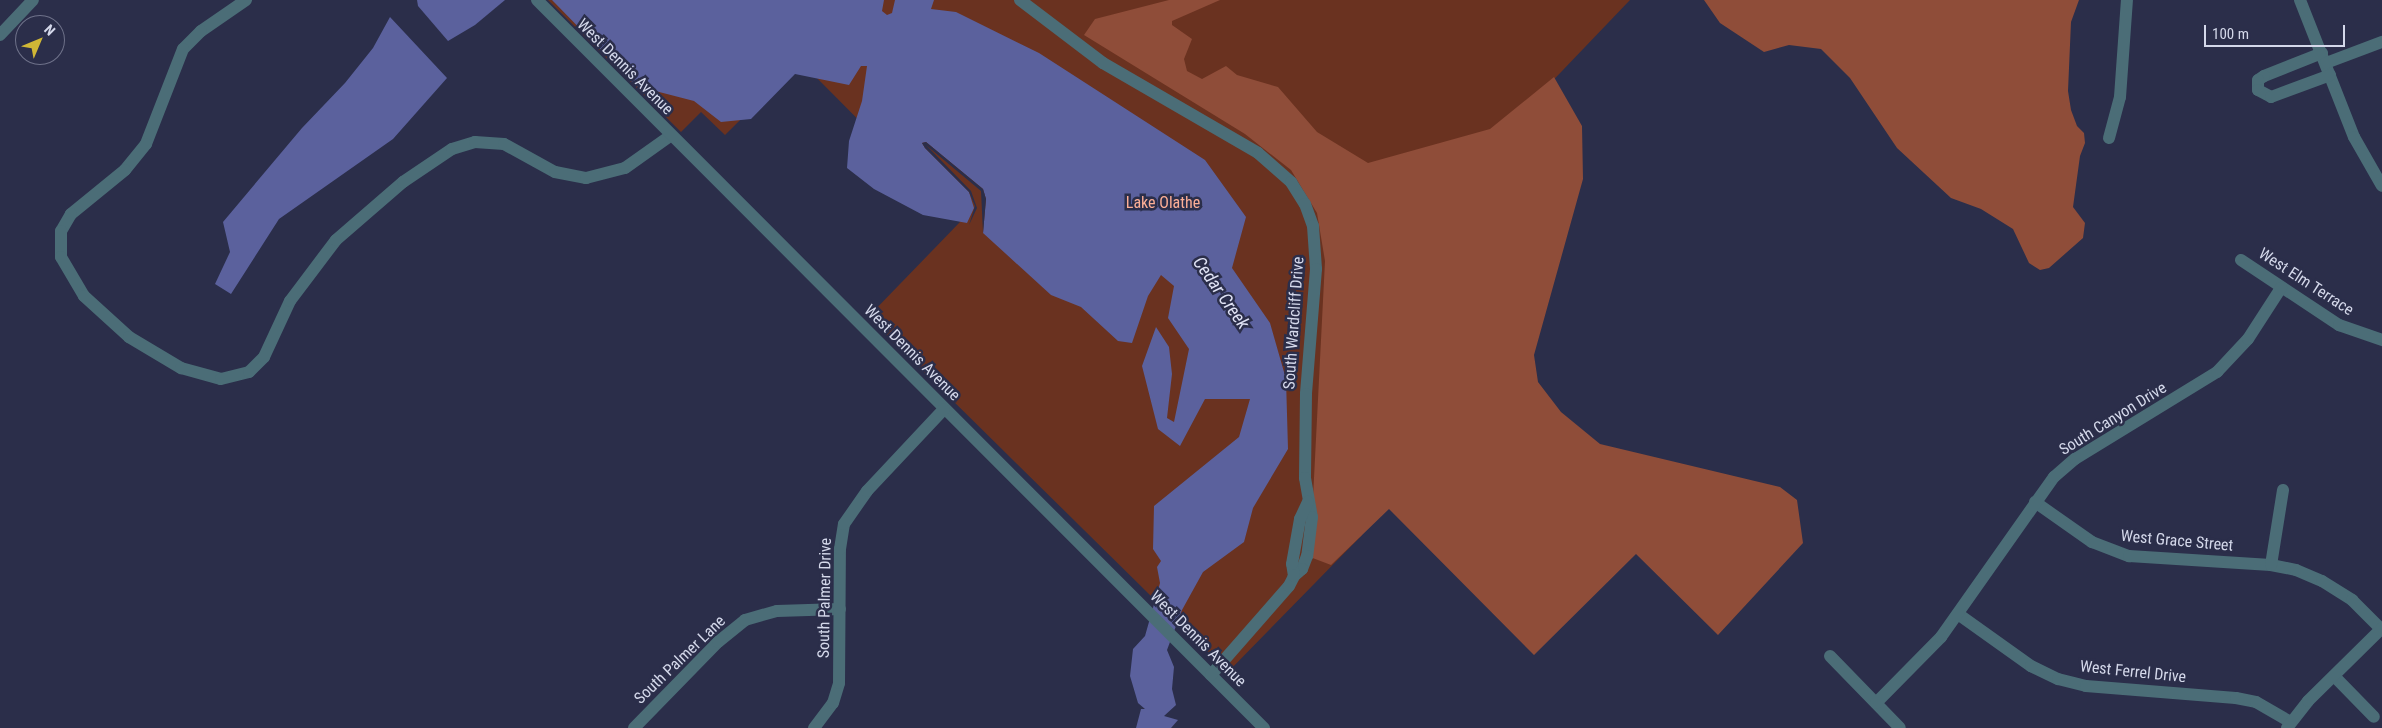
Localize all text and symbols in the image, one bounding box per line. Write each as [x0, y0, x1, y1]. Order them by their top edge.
north arrow [15, 15, 65, 65]
street label: West Dennis Avenue [573, 15, 677, 119]
scale bar [2207, 15, 2348, 47]
text: N [41, 21, 59, 39]
text: 100 m [2212, 25, 2249, 43]
park label: Lake Olathe [1126, 193, 1200, 213]
street label: West Elm Terrace [2255, 244, 2357, 320]
water label: Cedar Creek [1188, 252, 1254, 334]
street label: South Wardcliff Drive [1280, 256, 1308, 390]
street label: West Dennis Avenue [860, 301, 964, 405]
street label: South Canyon Drive [2056, 378, 2170, 460]
street label: West Grace Street [2120, 527, 2234, 555]
street label: South Palmer Drive [814, 538, 836, 658]
street label: West Dennis Avenue [1146, 587, 1250, 691]
street label: South Palmer Lane [631, 612, 729, 708]
street label: West Ferrel Drive [2079, 657, 2187, 687]

